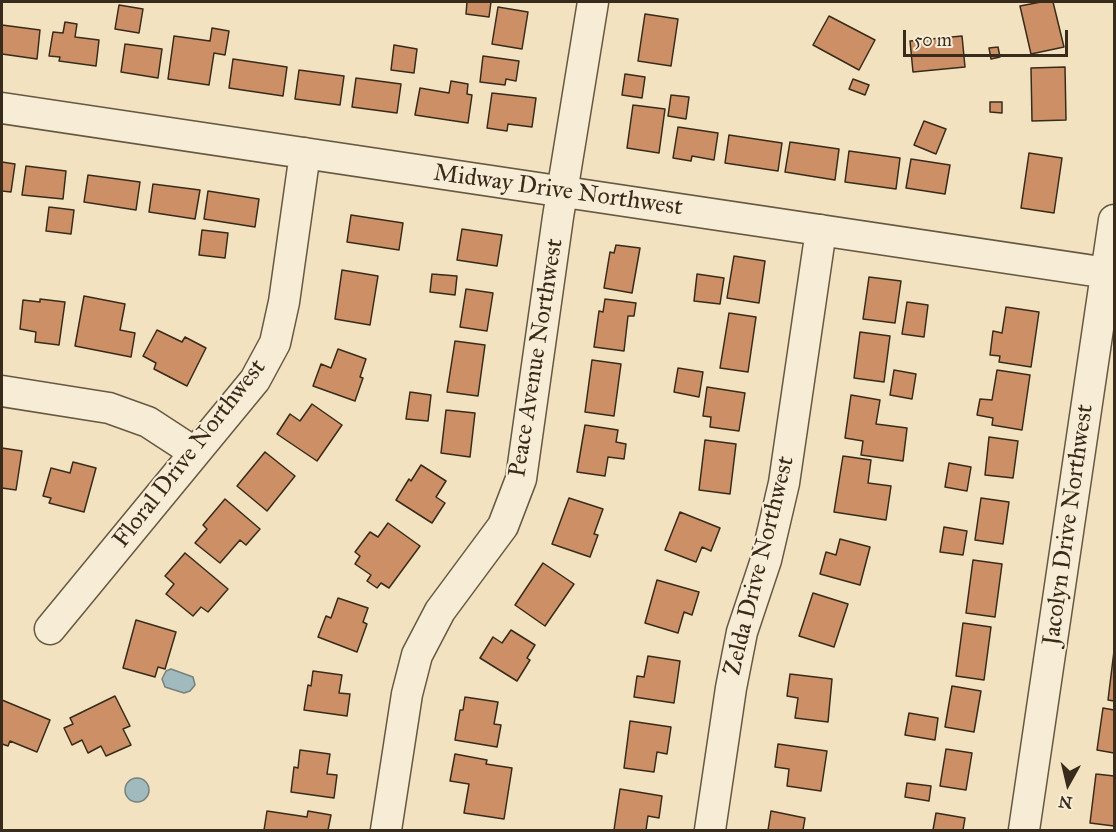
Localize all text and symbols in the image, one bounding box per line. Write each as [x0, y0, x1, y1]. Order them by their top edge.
scale bar [906, 18, 1071, 56]
text: 50 m [914, 29, 952, 51]
street label: Midway Drive Northwest [432, 159, 684, 223]
street label: Peace Avenue Northwest [504, 237, 570, 479]
street label: Floral Drive Northwest [107, 354, 273, 554]
street label: Jacolyn Drive Northwest [1038, 403, 1100, 647]
street label: Zelda Drive Northwest [719, 453, 801, 679]
north arrow [1038, 754, 1098, 814]
text: N [1057, 792, 1073, 813]

